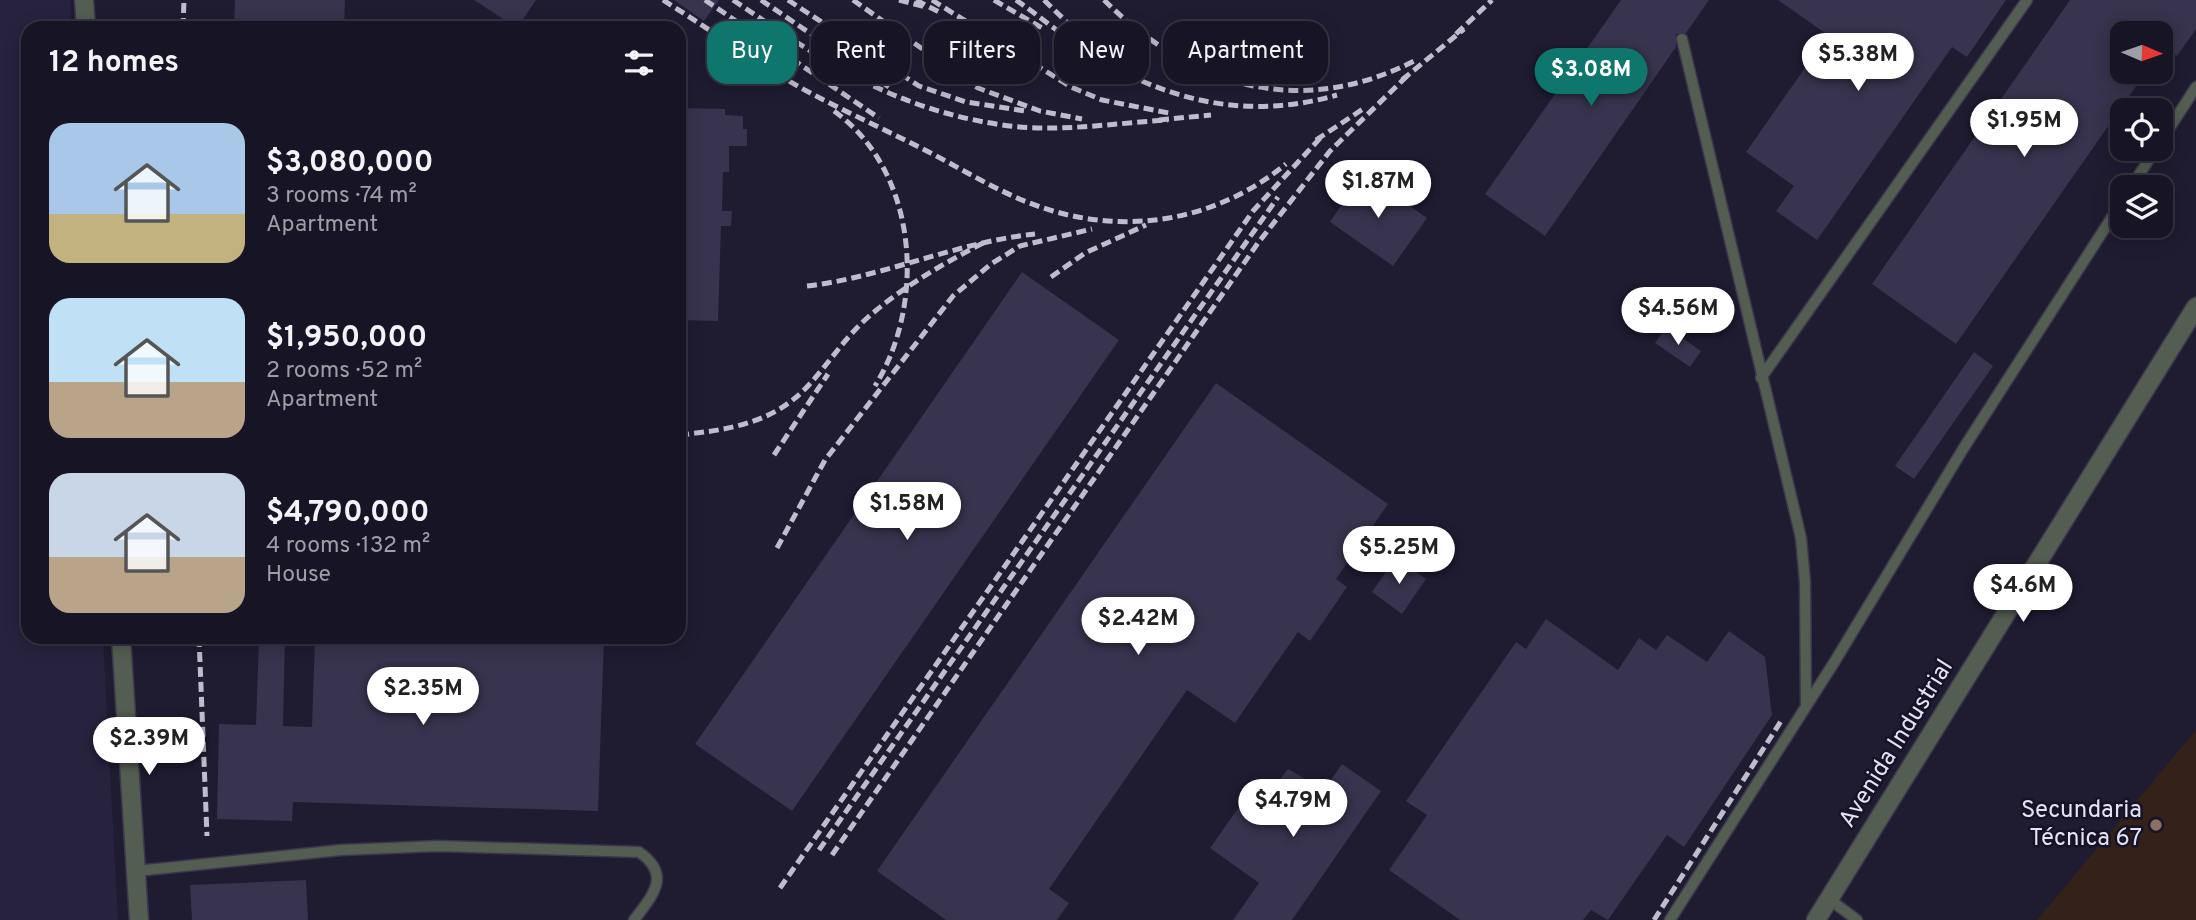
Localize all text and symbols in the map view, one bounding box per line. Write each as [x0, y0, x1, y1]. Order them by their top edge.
chip: Buy [707, 21, 797, 84]
chip: Rent [811, 21, 910, 84]
chip: Filters [924, 21, 1040, 84]
chip: New [1054, 21, 1149, 84]
chip: Apartment [1163, 21, 1328, 84]
north arrow [2110, 21, 2174, 84]
map controls [2110, 21, 2173, 238]
pin: $5.38M [1801, 34, 1915, 93]
text: $5.38M [1818, 41, 1898, 70]
icon: filters [620, 44, 658, 82]
text: 12 homes [49, 45, 179, 82]
pin: $3.08M [1534, 48, 1648, 108]
text: $3.08M [1551, 56, 1631, 85]
button: locate [2110, 98, 2173, 161]
pin: $1.95M [1967, 100, 2081, 159]
text: $1.95M [1986, 107, 2062, 136]
text: $3,080,000 [266, 145, 434, 182]
icon: home [105, 151, 189, 235]
pin: $1.87M [1321, 160, 1435, 220]
text: $1.87M [1341, 168, 1415, 197]
button: layers [2110, 175, 2173, 238]
text: 3 rooms · 74 m² [266, 182, 417, 211]
text: Apartment [266, 211, 378, 240]
pin: $4.56M [1621, 288, 1735, 347]
text: $4.56M [1637, 295, 1719, 324]
text: $1,950,000 [266, 320, 427, 357]
icon: home [105, 326, 189, 410]
text: 2 rooms · 52 m² [266, 357, 422, 386]
text: Apartment [266, 386, 378, 415]
pin: $1.58M [850, 482, 964, 542]
text: $1.58M [869, 490, 945, 519]
text: $4,790,000 [266, 495, 429, 532]
icon: home [105, 501, 189, 585]
pin: $5.25M [1342, 526, 1456, 586]
text: 4 rooms · 132 m² [266, 532, 430, 561]
text: $5.25M [1359, 534, 1439, 563]
text: House [266, 561, 331, 590]
pin: $4.6M [1974, 564, 2072, 624]
text: $4.6M [1990, 572, 2056, 601]
pin: $2.42M [1081, 598, 1195, 657]
text: $2.42M [1098, 605, 1179, 634]
street label: Avenida Industrial [1833, 654, 1961, 834]
pin: $2.35M [366, 668, 480, 727]
text: $2.35M [383, 675, 463, 704]
pin: $2.39M [92, 718, 206, 777]
text: $2.39M [109, 725, 189, 754]
pin: $4.79M [1236, 780, 1350, 839]
text: $4.79M [1254, 787, 1332, 816]
place label: Secundaria Técnica 67 [2021, 796, 2142, 854]
marker: Secundaria Técnica 67 [2148, 817, 2164, 833]

